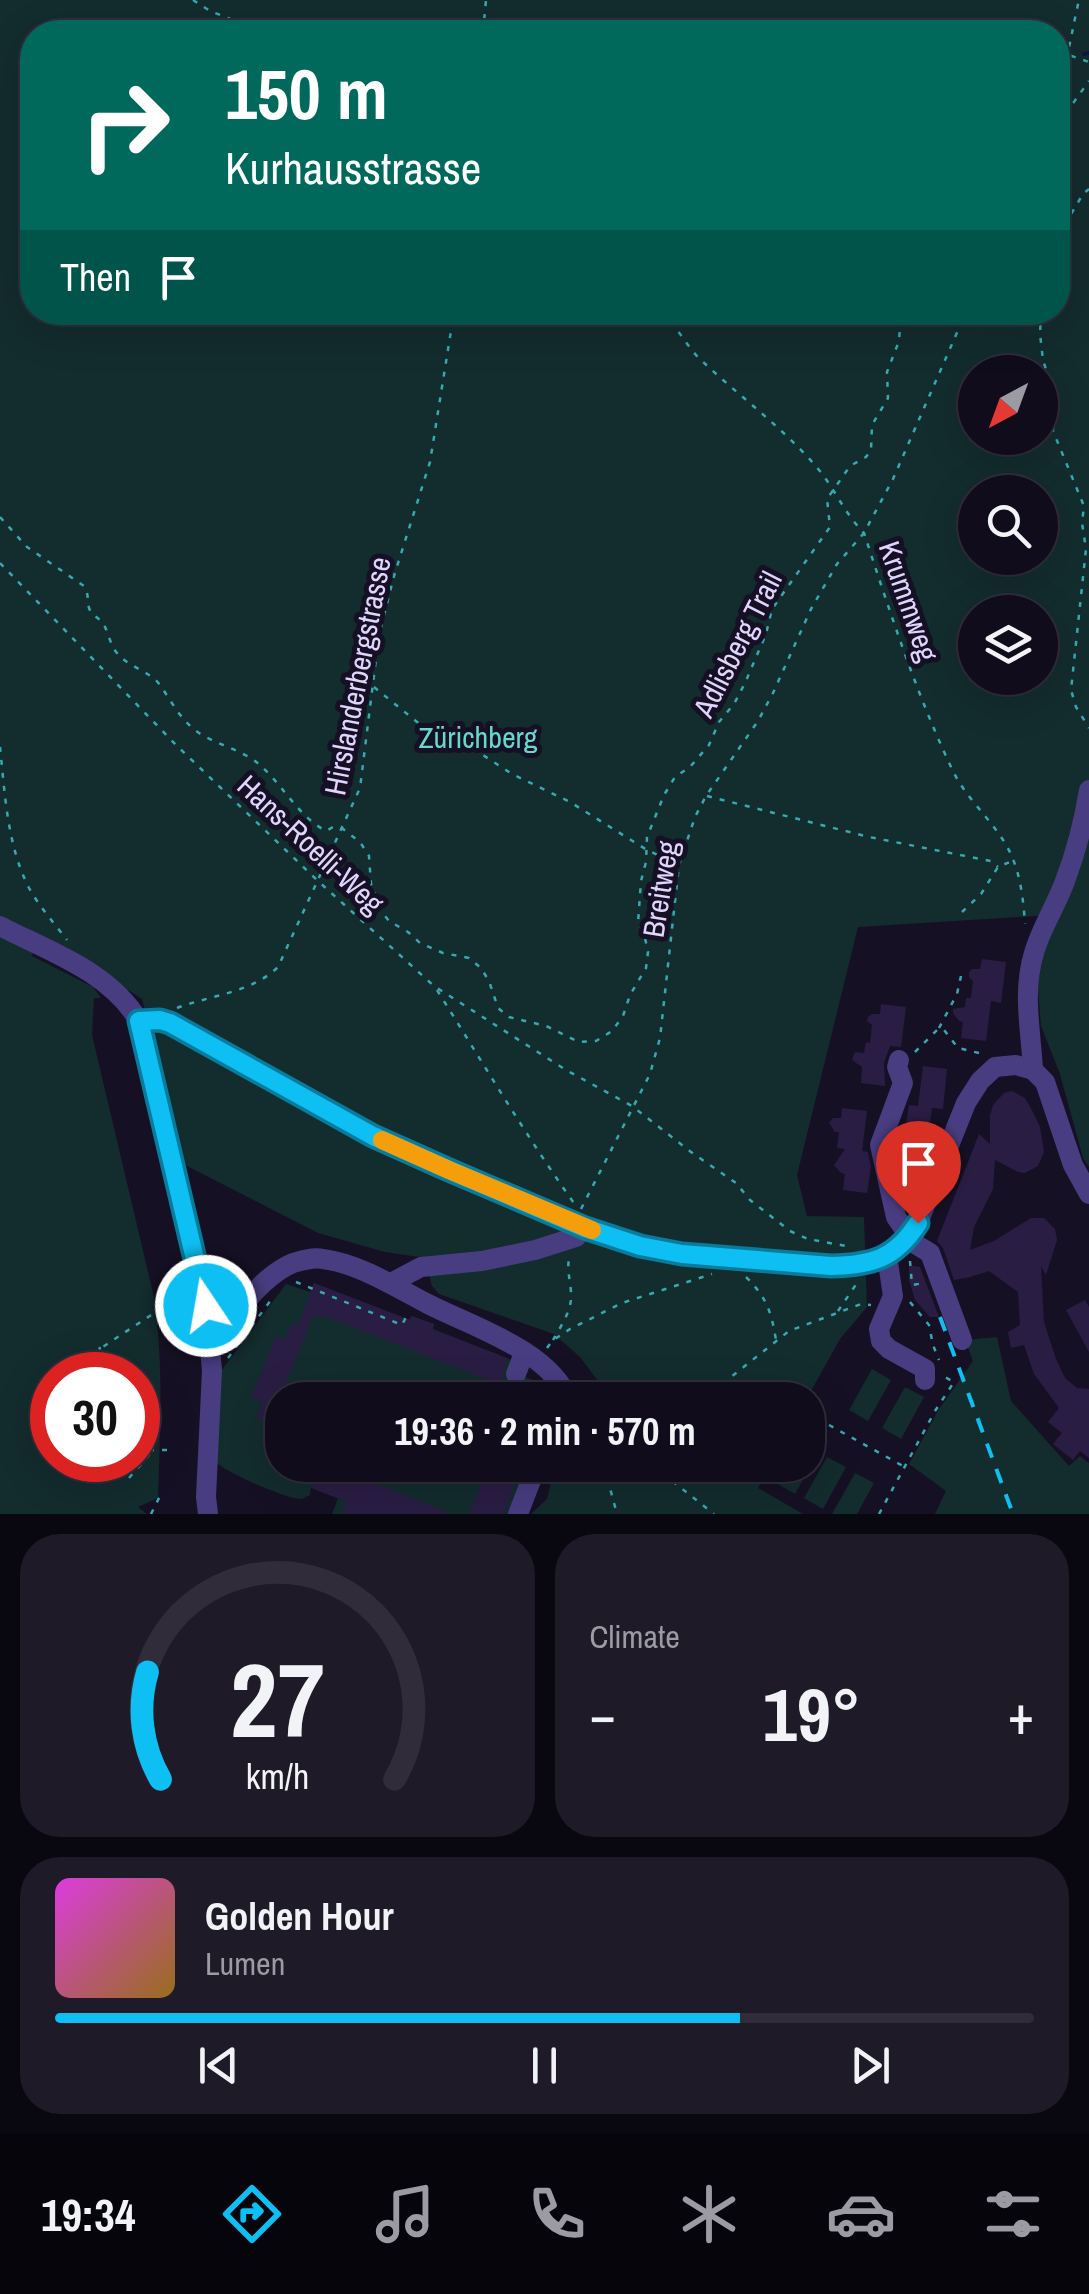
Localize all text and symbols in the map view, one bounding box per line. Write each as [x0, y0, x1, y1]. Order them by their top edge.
text: 150 m [225, 47, 388, 141]
icon: right [60, 60, 190, 190]
text: Kurhausstrasse [225, 137, 481, 198]
icon: arrive [151, 250, 206, 305]
text: Then [60, 252, 131, 303]
north arrow [958, 355, 1058, 455]
map controls [958, 355, 1058, 695]
button: search [958, 475, 1058, 575]
street label: Krummweg [870, 536, 948, 667]
street label: Hirslanderbergstrasse [314, 553, 400, 799]
street label: Adlisberg Trail [683, 564, 791, 725]
button: layers [958, 595, 1058, 695]
park label: Zürichberg [419, 717, 538, 757]
street label: Hans-Roelli-Weg [229, 766, 393, 923]
street label: Breitweg [633, 838, 687, 940]
pin [876, 1121, 961, 1224]
icon: arrive [891, 1136, 946, 1191]
position arrow [154, 1254, 258, 1358]
speed limit sign: 30 [30, 1352, 160, 1482]
text: 19:36 · 2 min · 570 m [394, 1406, 696, 1457]
text: Climate [590, 1615, 680, 1658]
text: 27 [230, 1629, 325, 1769]
text: 19° [763, 1663, 861, 1764]
text: − [590, 1677, 616, 1751]
text: + [1008, 1677, 1034, 1751]
text: km/h [245, 1752, 309, 1800]
text: Golden Hour [205, 1891, 394, 1942]
text: Lumen [205, 1942, 285, 1985]
icon: previous [191, 2038, 246, 2093]
icon: pause [517, 2038, 572, 2093]
icon: next [843, 2038, 898, 2093]
icon: directions [217, 2179, 287, 2249]
icon: music [370, 2179, 440, 2249]
icon: phone [522, 2179, 592, 2249]
icon: climate [674, 2179, 744, 2249]
icon: car [826, 2179, 896, 2249]
icon: filters [978, 2179, 1048, 2249]
text: 19:34 [41, 2184, 135, 2245]

